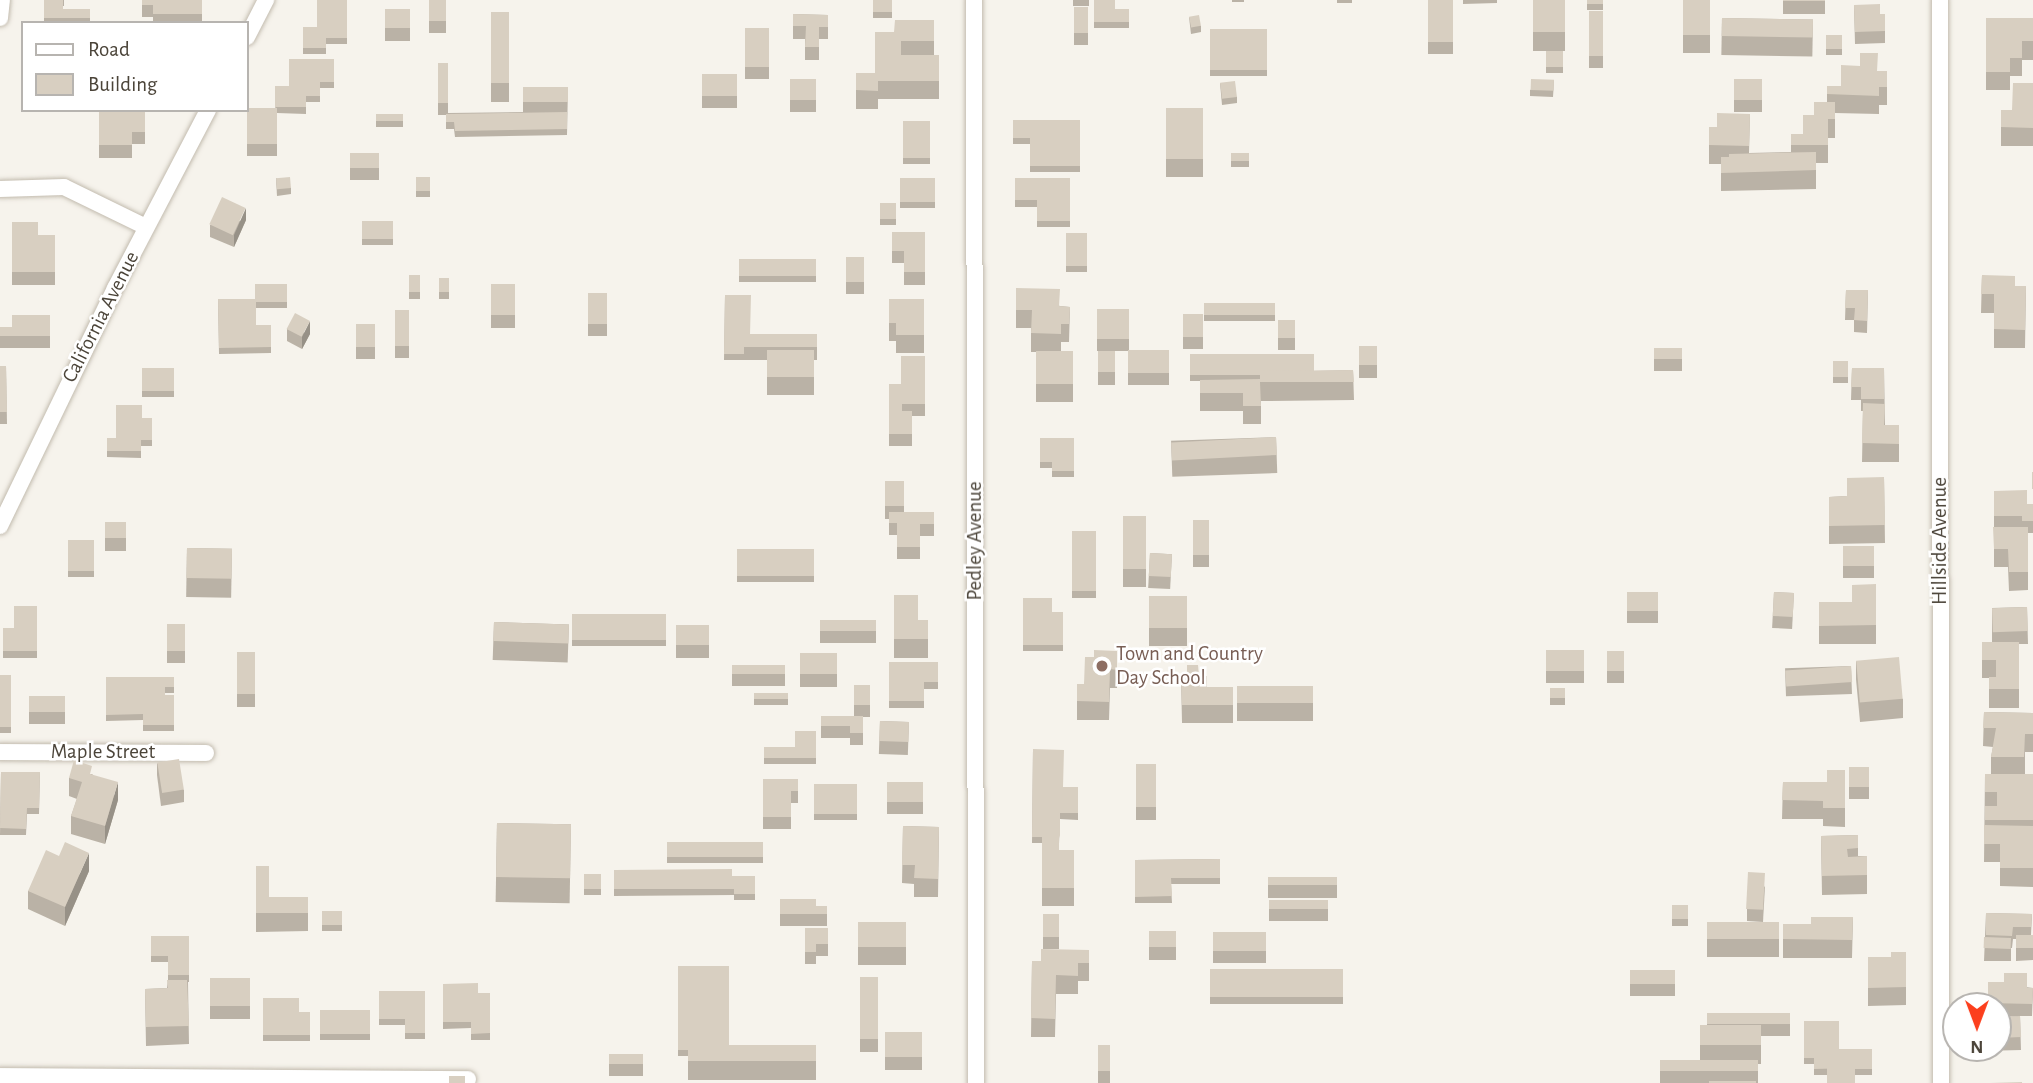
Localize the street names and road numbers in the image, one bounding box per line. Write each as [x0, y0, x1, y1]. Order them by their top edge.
street label: California Avenue [57, 247, 145, 387]
street label: Hillside Avenue [1927, 477, 1953, 605]
street label: Pedley Avenue [962, 481, 988, 601]
street label: Maple Street [51, 739, 155, 765]

